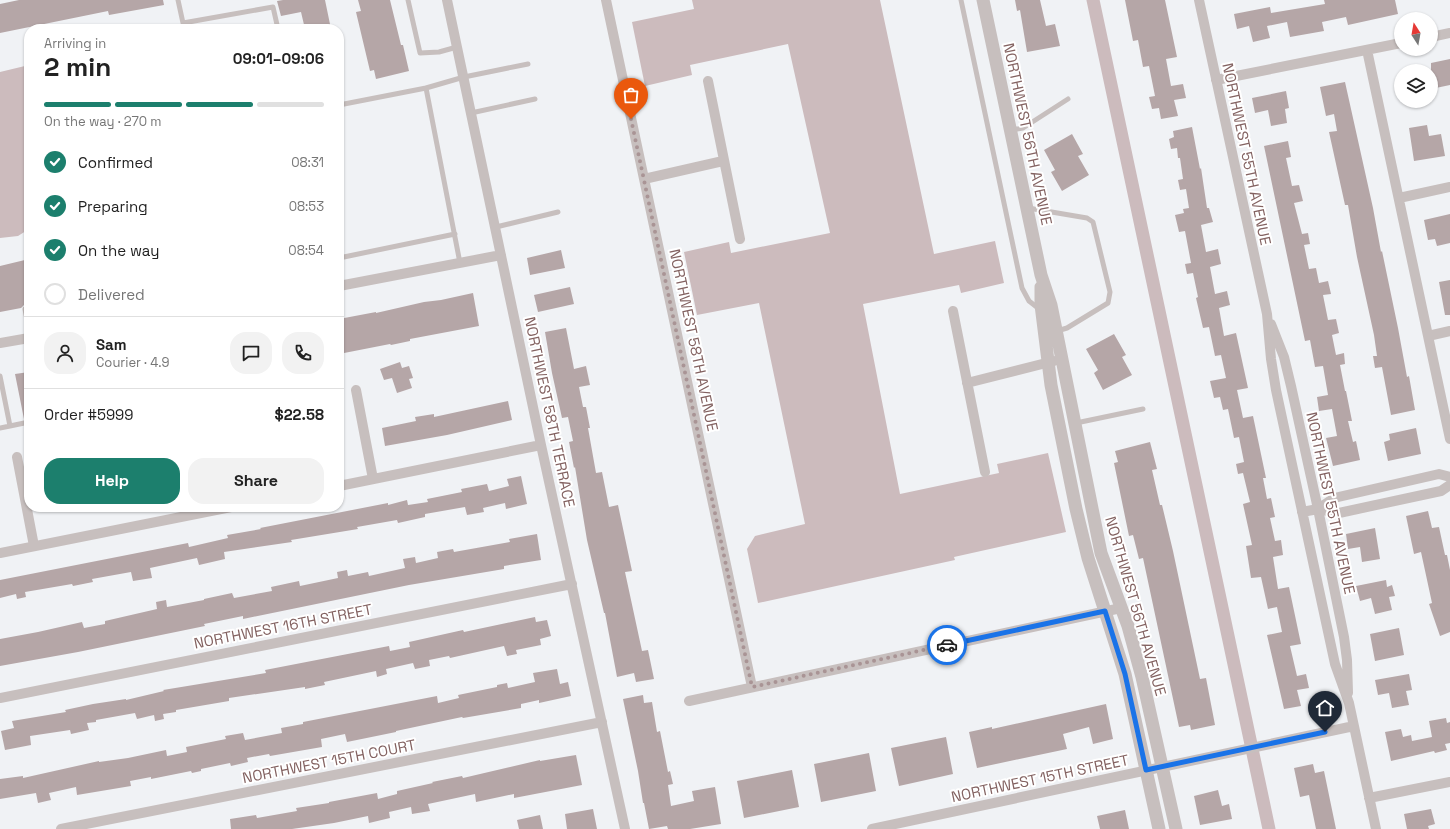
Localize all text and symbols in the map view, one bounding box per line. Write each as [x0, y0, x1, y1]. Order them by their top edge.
north arrow [1394, 12, 1438, 56]
map controls [1394, 12, 1438, 108]
text: Arriving in [44, 35, 106, 52]
street label: NORTHWEST 56TH AVENUE [999, 41, 1057, 227]
text: 09:01–09:06 [233, 49, 324, 68]
text: 2 min [44, 50, 111, 84]
street label: NORTHWEST 55TH AVENUE [1218, 61, 1276, 247]
button: layers [1394, 64, 1438, 108]
pin [614, 78, 648, 119]
icon: bag [620, 84, 642, 106]
text: On the way · 270 m [44, 113, 162, 130]
icon: check [44, 151, 66, 173]
text: Confirmed [78, 153, 153, 172]
text: 08:31 [291, 154, 324, 171]
icon: check [44, 195, 66, 217]
text: Preparing [78, 197, 148, 216]
text: 08:53 [289, 198, 324, 215]
icon: check [44, 239, 66, 261]
text: On the way [78, 241, 159, 260]
text: 08:54 [288, 242, 324, 259]
street label: NORTHWEST 58TH AVENUE [665, 247, 723, 433]
text: Delivered [78, 285, 145, 304]
street label: NORTHWEST 58TH TERRACE [520, 315, 580, 509]
button: person [44, 332, 86, 374]
button: chat [230, 332, 272, 374]
button: phone [282, 332, 324, 374]
text: Sam [96, 335, 127, 354]
text: Courier · 4.9 [96, 354, 170, 371]
text: Order #5999 [44, 405, 133, 424]
text: $22.58 [275, 405, 324, 424]
street label: NORTHWEST 55TH AVENUE [1302, 410, 1360, 596]
button: Help [44, 458, 180, 504]
button: Share [188, 458, 324, 504]
street label: NORTHWEST 56TH AVENUE [1101, 514, 1171, 698]
street label: NORTHWEST 16TH STREET [192, 599, 374, 653]
courier [927, 625, 967, 665]
icon: car [936, 634, 958, 656]
pin [1308, 691, 1342, 732]
icon: home [1314, 697, 1336, 719]
street label: NORTHWEST 15TH COURT [241, 735, 417, 787]
street label: NORTHWEST 15TH STREET [949, 750, 1131, 806]

